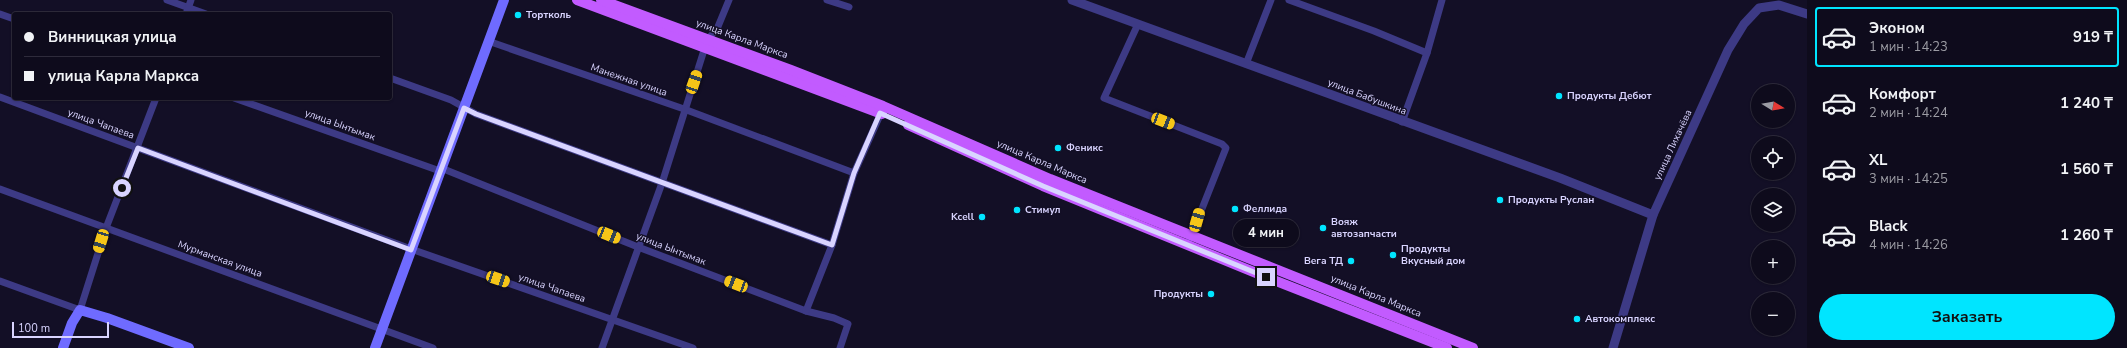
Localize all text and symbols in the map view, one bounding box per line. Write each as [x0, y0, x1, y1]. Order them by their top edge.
place label: Тортколь [526, 8, 572, 22]
marker: Тортколь [513, 10, 523, 20]
street label: улица Карла Маркса [694, 16, 790, 62]
text: Эконом [1869, 18, 1925, 38]
icon: car [1821, 19, 1857, 55]
text: Винницкая улица [48, 27, 177, 47]
text: 919 ₸ [2073, 27, 2113, 47]
text: 1 мин · 14:23 [1869, 38, 1948, 56]
street label: Манежная улица [589, 60, 669, 100]
text: улица Карла Маркса [48, 66, 199, 86]
car [684, 69, 704, 95]
street label: улица Бабушкина [1325, 75, 1409, 119]
north arrow [1751, 84, 1795, 128]
map controls [1751, 84, 1795, 336]
text: Комфорт [1869, 84, 1936, 104]
icon: car [1821, 85, 1857, 121]
place label: Продукты Дебют [1567, 89, 1652, 103]
marker: Продукты Дебют [1554, 91, 1564, 101]
text: 1 240 ₸ [2060, 93, 2113, 113]
text: 2 мин · 14:24 [1869, 104, 1948, 122]
street label: улица Чапаева [66, 105, 136, 143]
street label: улица Ынтымак [303, 106, 378, 144]
street label: улица Лихачёва [1651, 108, 1695, 182]
car [1150, 111, 1176, 131]
button: locate [1751, 136, 1795, 180]
street label: улица Карла Маркса [995, 137, 1089, 187]
place label: Феникс [1066, 141, 1103, 155]
marker: Феникс [1053, 143, 1063, 153]
text: XL [1869, 150, 1888, 170]
icon: car [1821, 151, 1857, 187]
text: 1 560 ₸ [2060, 159, 2113, 179]
text: 3 мин · 14:25 [1869, 170, 1948, 188]
route start [113, 179, 131, 197]
button: layers [1751, 188, 1795, 232]
place label: Продукты Руслан [1508, 193, 1594, 207]
marker: Продукты Руслан [1495, 195, 1505, 205]
place label: Феллида [1243, 202, 1287, 216]
place label: Стимул [1025, 203, 1061, 217]
marker: Феллида [1230, 204, 1240, 214]
marker: Стимул [1012, 205, 1022, 215]
car [1188, 207, 1206, 233]
place label: Kcell [951, 210, 975, 224]
marker: Kcell [977, 212, 987, 222]
place label: Вояж автозапчасти [1331, 215, 1397, 241]
text: Black [1869, 216, 1907, 236]
icon: car [1821, 217, 1857, 253]
callout: 4 мин [1233, 219, 1299, 247]
marker: Вояж автозапчасти [1318, 223, 1328, 233]
text: 4 мин [1248, 224, 1284, 242]
car [596, 225, 622, 245]
text: 1 260 ₸ [2060, 225, 2113, 245]
car [92, 228, 110, 254]
street label: улица Ынтымак [634, 229, 709, 269]
text: 4 мин · 14:26 [1869, 236, 1948, 254]
street label: Мурманская улица [176, 237, 264, 281]
button: + [1751, 240, 1795, 284]
place label: Продукты Вкусный дом [1401, 242, 1465, 268]
marker: Продукты Вкусный дом [1388, 250, 1398, 260]
place label: Вега ТД [1304, 254, 1343, 268]
marker: Вега ТД [1346, 256, 1356, 266]
route end [1257, 268, 1275, 286]
car [485, 269, 511, 289]
street label: улица Чапаева [517, 270, 587, 306]
street label: улица Карла Маркса [1328, 271, 1424, 321]
car [723, 274, 749, 294]
place label: Продукты [1154, 287, 1203, 301]
marker: Продукты [1206, 289, 1216, 299]
button: − [1751, 292, 1795, 336]
button: Заказать [1819, 294, 2115, 340]
place label: Автокомплекс [1585, 312, 1655, 326]
marker: Автокомплекс [1572, 314, 1582, 324]
scale bar [12, 320, 109, 339]
text: 100 m [18, 321, 50, 336]

